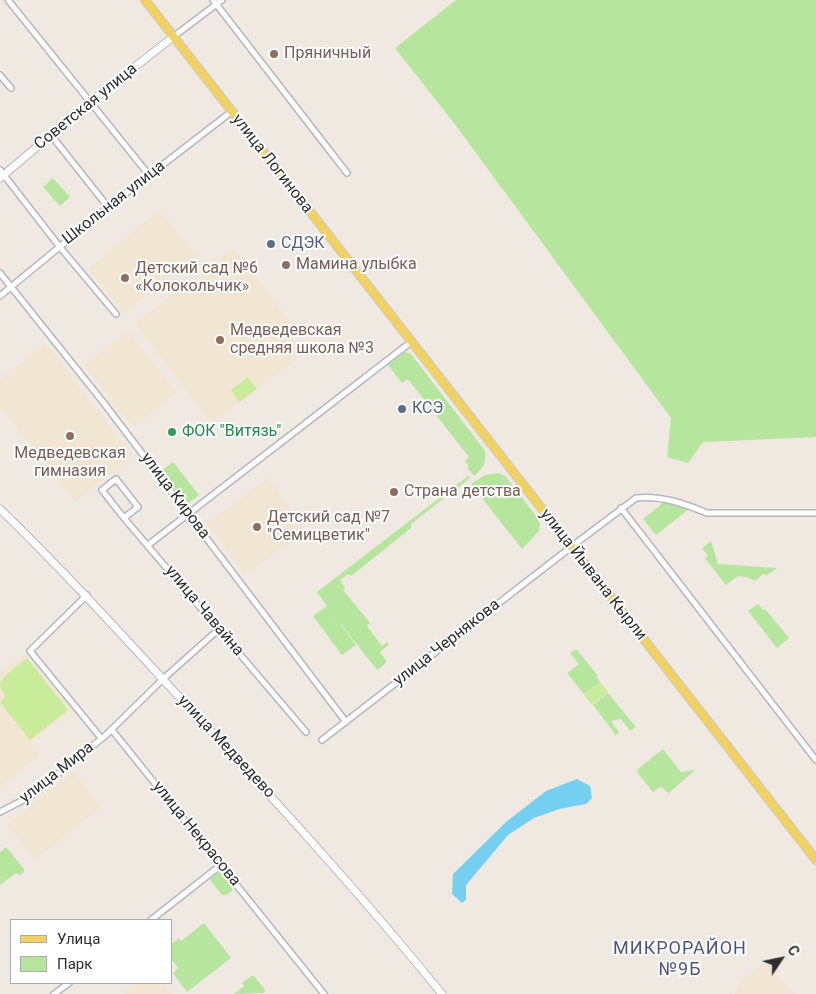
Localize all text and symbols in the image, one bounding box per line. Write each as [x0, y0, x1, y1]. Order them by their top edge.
place label: Пряничный [284, 44, 371, 64]
marker: Пряничный [268, 48, 280, 60]
street label: Советская улица [31, 60, 141, 154]
street label: улица Логинова [227, 111, 317, 217]
street label: Школьная улица [59, 157, 169, 249]
place label: СДЭК [281, 234, 325, 254]
marker: СДЭК [265, 238, 277, 250]
place label: Мамина улыбка [296, 255, 417, 275]
place label: Детский сад №6 «Колокольчик» [135, 259, 258, 297]
marker: Мамина улыбка [280, 259, 292, 271]
marker: Детский сад №6 «Колокольчик» [119, 272, 131, 284]
place label: Медведевская средняя школа №3 [230, 321, 374, 359]
marker: Медведевская средняя школа №3 [214, 334, 226, 346]
place label: КСЭ [412, 399, 443, 419]
marker: КСЭ [396, 403, 408, 415]
place label: ФОК "Витязь" [182, 422, 281, 442]
marker: ФОК "Витязь" [166, 426, 178, 438]
marker: Медведевская гимназия [64, 430, 76, 442]
place label: Медведевская гимназия [14, 444, 126, 482]
street label: улица Кирова [136, 449, 214, 543]
place label: Страна детства [404, 482, 521, 502]
marker: Страна детства [388, 486, 400, 498]
street label: улица Йывана Кырли [536, 505, 650, 645]
place label: Детский сад №7 "Семицветик" [267, 508, 390, 546]
marker: Детский сад №7 "Семицветик" [251, 521, 263, 533]
street label: улица Чавайна [160, 562, 248, 660]
street label: улица Чернякова [390, 595, 504, 691]
street label: улица Медведево [173, 691, 279, 803]
street label: улица Мира [16, 738, 98, 808]
street label: улица Некрасова [148, 778, 244, 890]
legend [10, 919, 172, 984]
text: Улица [57, 930, 100, 948]
north arrow [756, 934, 806, 984]
district label: МИКРОРАЙОН №9Б [612, 938, 748, 981]
text: С [784, 942, 803, 959]
text: Парк [57, 955, 92, 973]

